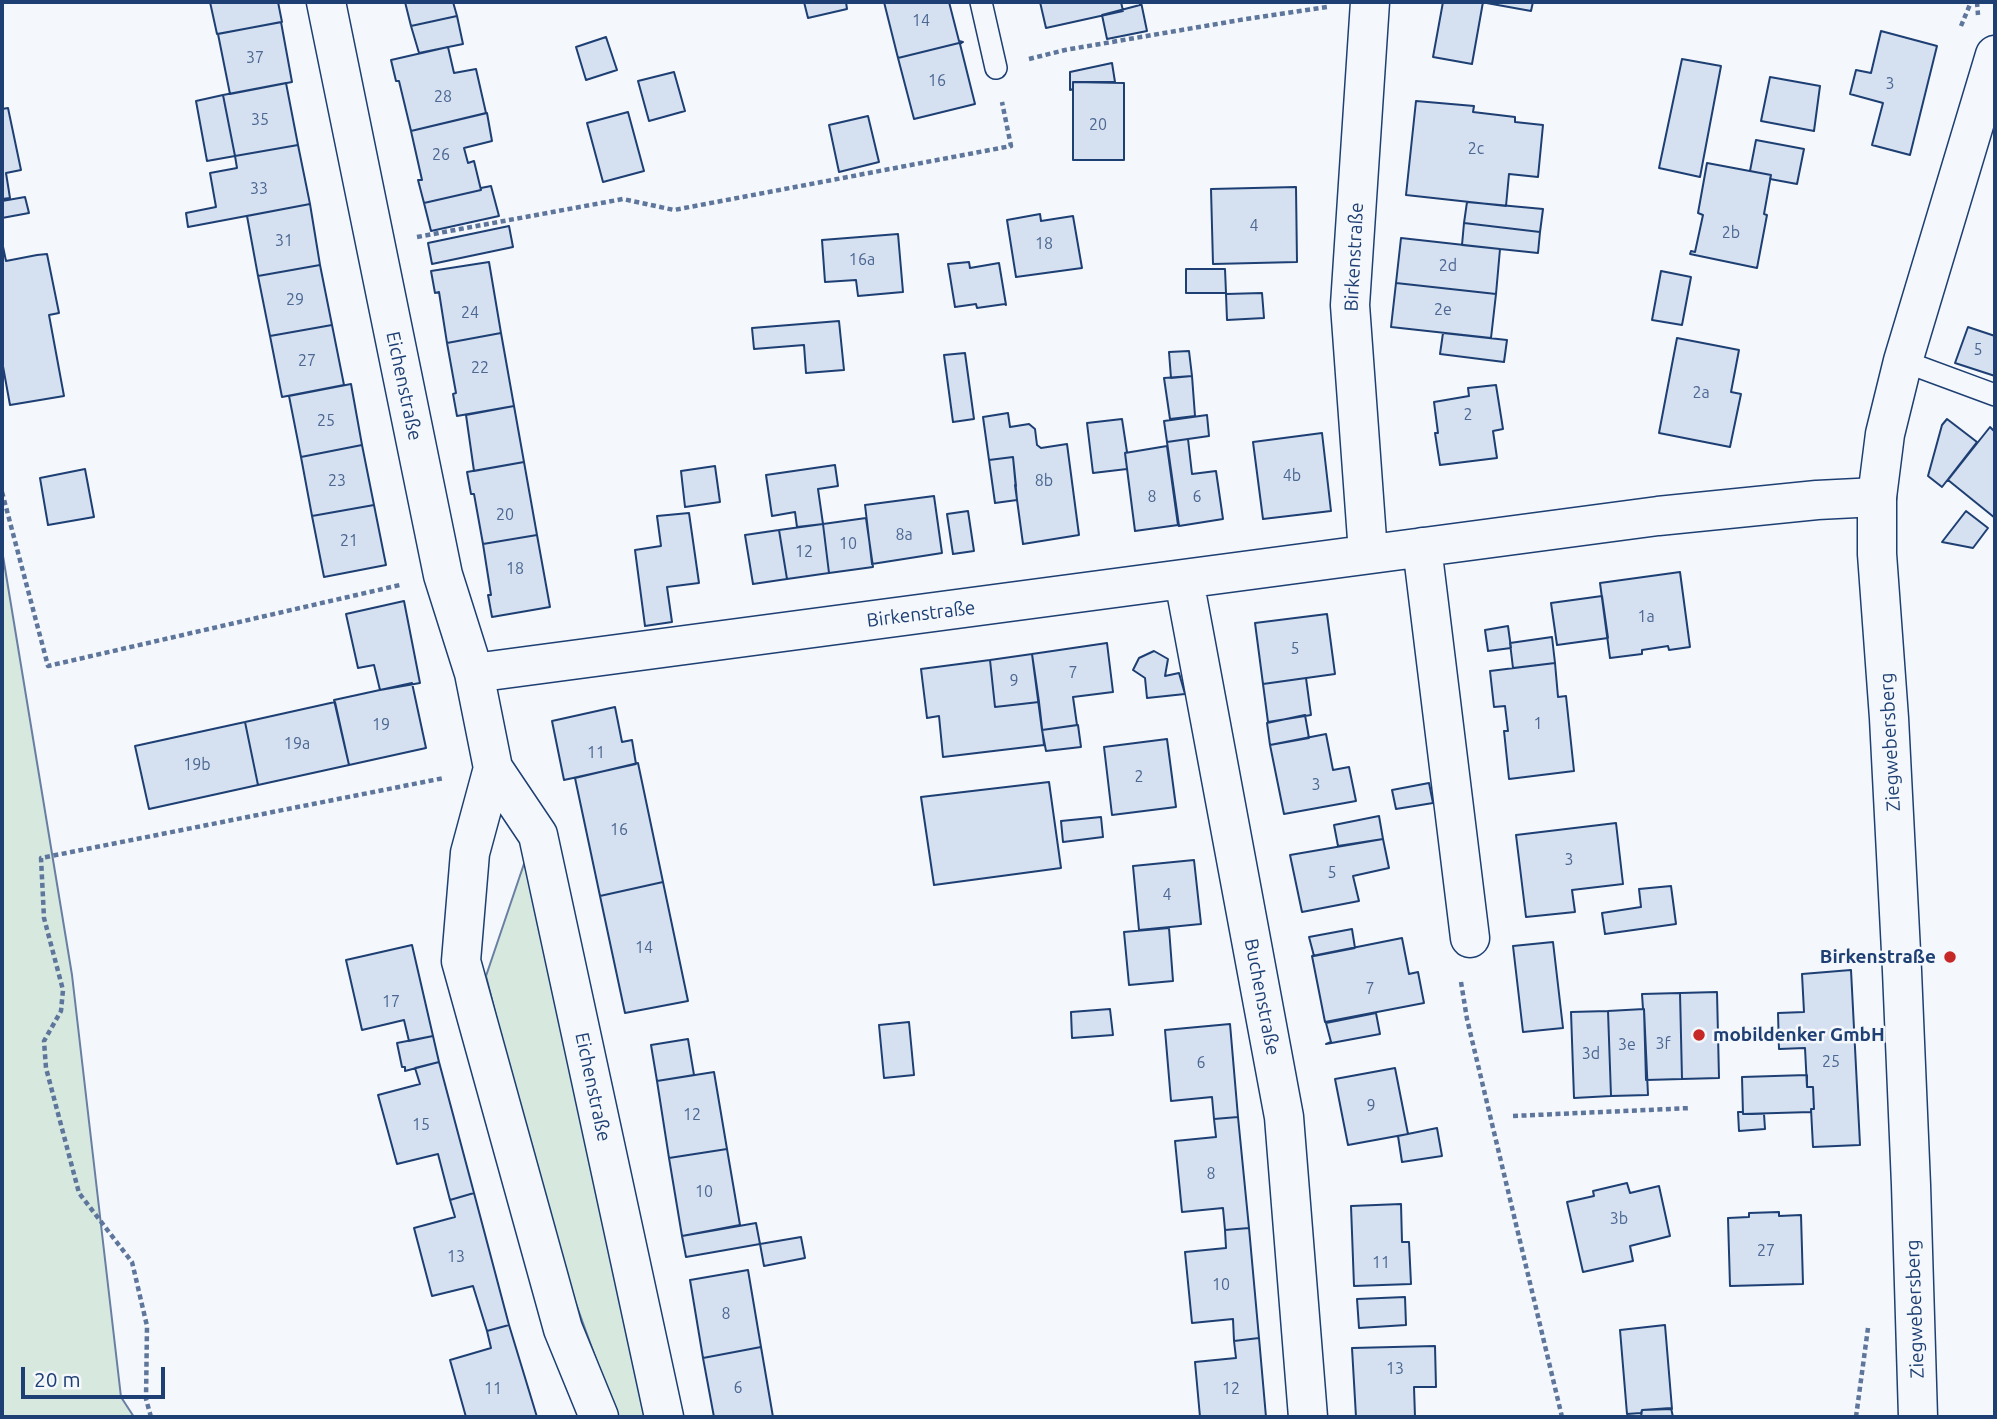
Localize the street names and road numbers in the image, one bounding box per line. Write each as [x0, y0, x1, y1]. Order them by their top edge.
street label: Birkenstraße [1340, 202, 1368, 312]
street label: Eichenstraße [381, 329, 427, 443]
street label: Birkenstraße [865, 596, 977, 632]
street label: Ziegwebersberg [1875, 672, 1905, 812]
street label: Buchenstraße [1240, 937, 1284, 1057]
street label: Eichenstraße [570, 1030, 616, 1144]
street label: Ziegwebersberg [1901, 1239, 1929, 1379]

